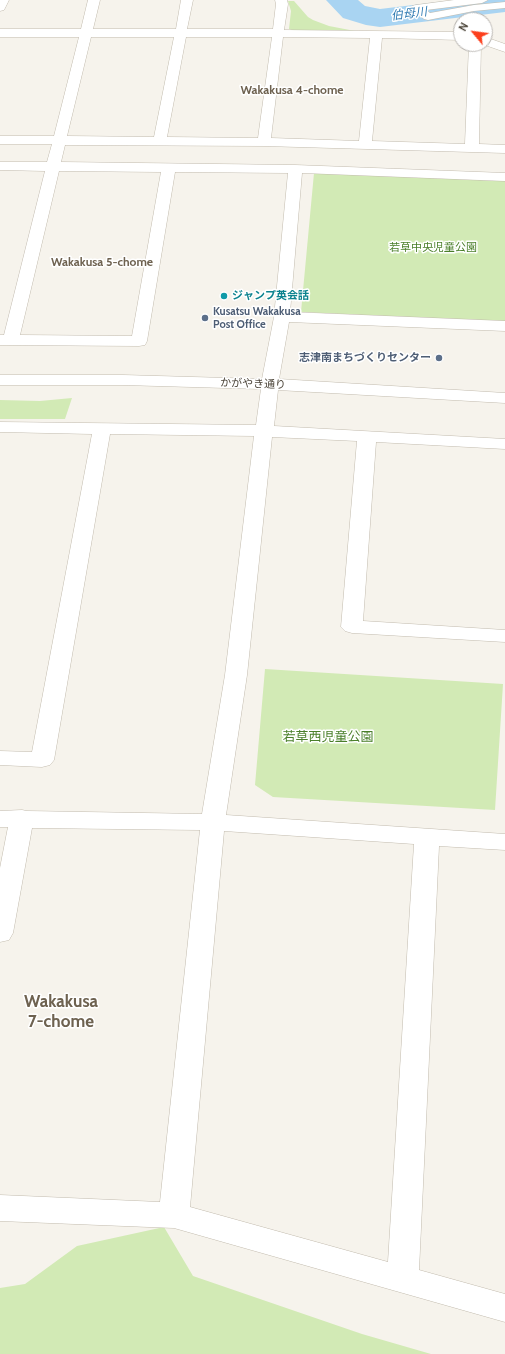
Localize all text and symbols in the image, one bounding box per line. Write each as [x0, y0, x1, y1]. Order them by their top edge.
water label: 伯母川 [390, 5, 428, 23]
north arrow [453, 12, 493, 52]
text: N [455, 20, 471, 33]
district label: Wakakusa 4-chome [240, 83, 344, 97]
park label: 若草中央児童公園 [389, 241, 477, 255]
district label: Wakakusa 5-chome [51, 255, 153, 269]
place label: ジャンプ英会話 [232, 289, 309, 303]
marker: ジャンプ英会話 [219, 291, 229, 301]
place label: Kusatsu Wakakusa Post Office [213, 305, 301, 331]
marker: Kusatsu Wakakusa Post Office [200, 313, 210, 323]
place label: 志津南まちづくりセンター [299, 351, 431, 365]
marker: 志津南まちづくりセンター [434, 353, 444, 363]
street label: かがやき通り [220, 376, 286, 392]
park label: 若草西児童公園 [283, 729, 373, 745]
district label: Wakakusa 7-chome [24, 992, 98, 1032]

